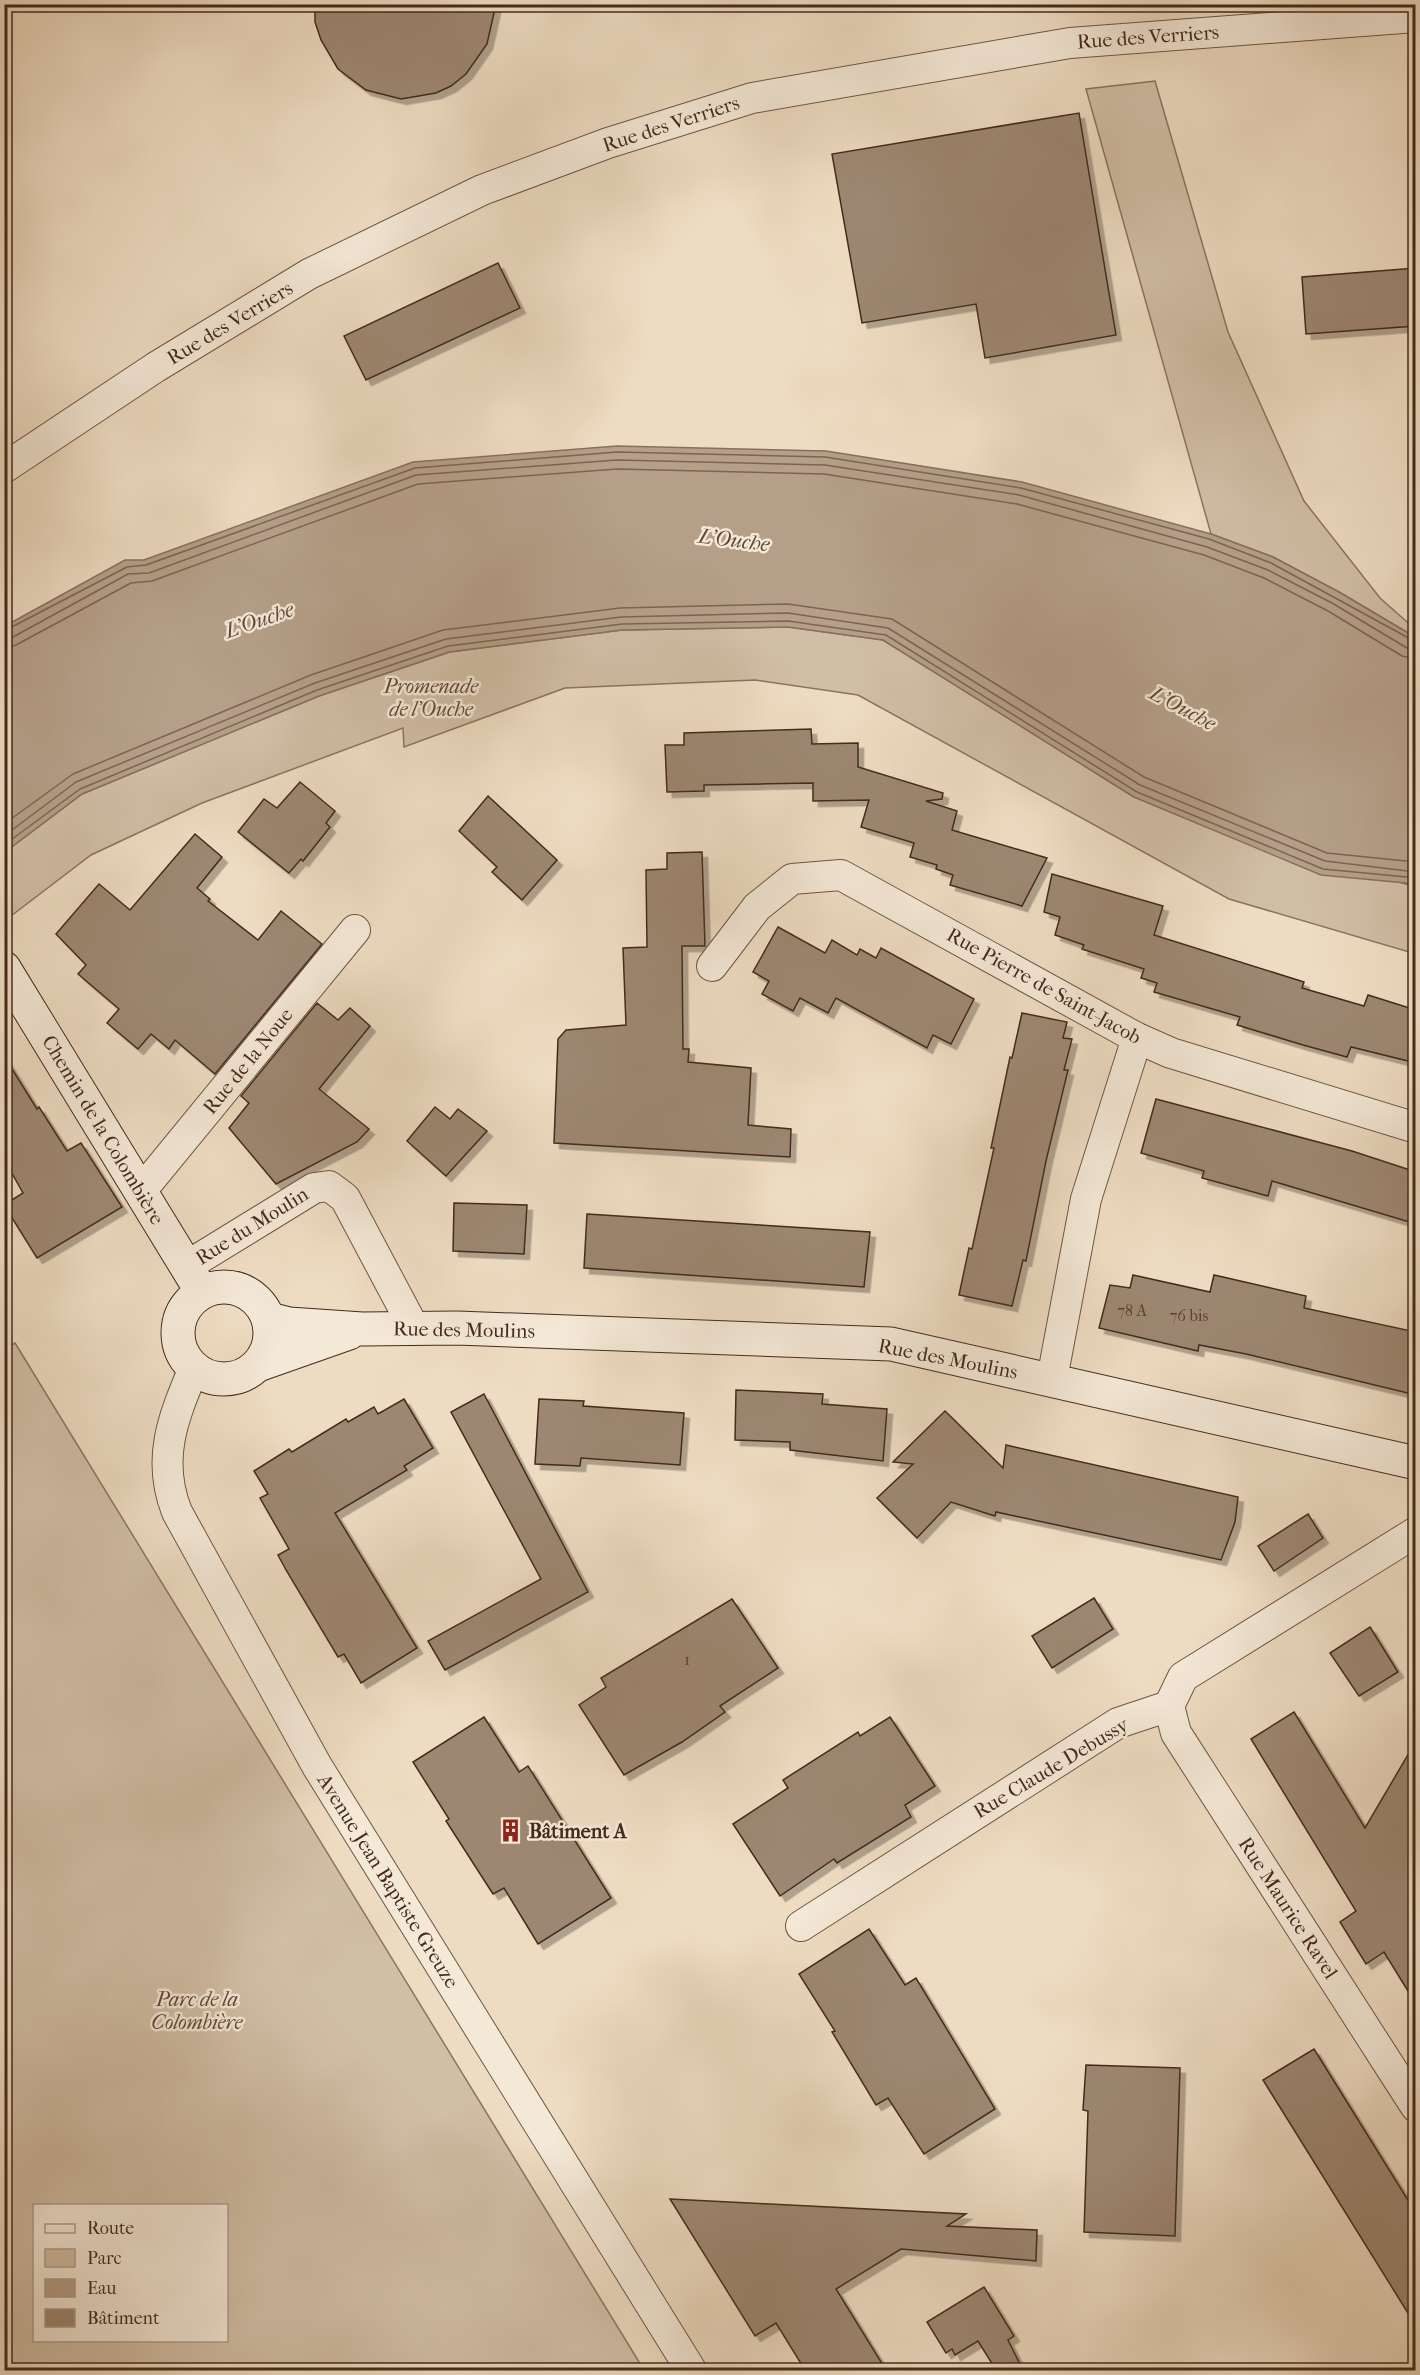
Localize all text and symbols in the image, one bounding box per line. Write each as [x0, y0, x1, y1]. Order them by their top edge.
street label: Rue des Verriers [1076, 21, 1220, 53]
street label: Rue des Verriers [600, 91, 742, 157]
street label: Rue des Verriers [163, 276, 297, 370]
water label: L'Ouche [695, 524, 771, 556]
water label: L'Ouche [220, 597, 297, 644]
park label: Promenade de l'Ouche [383, 675, 479, 721]
water label: L'Ouche [1144, 680, 1220, 736]
street label: Rue Pierre de Saint-Jacob [943, 923, 1145, 1049]
street label: Rue de la Noue [198, 1003, 298, 1119]
street label: Chemin de la Colombière [37, 1031, 169, 1229]
street label: Rue du Moulin [191, 1182, 313, 1270]
house number: 78 A [1117, 1301, 1147, 1320]
house number: 76 bis [1170, 1306, 1208, 1325]
street label: Rue des Moulins [393, 1317, 535, 1343]
street label: Rue des Moulins [876, 1334, 1020, 1384]
house number: 1 [684, 1650, 690, 1669]
street label: Rue Claude Debussy [970, 1712, 1134, 1823]
street label: Avenue Jean Baptiste Greuze [312, 1769, 464, 1992]
building icon: Bâtiment A [498, 1818, 524, 1844]
place label: Bâtiment A [529, 1820, 628, 1843]
street label: Rue Maurice Ravel [1234, 1833, 1343, 1984]
park label: Parc de la Colombière [151, 1988, 244, 2034]
legend [33, 2204, 228, 2342]
text: Route [87, 2218, 134, 2239]
text: Parc [87, 2248, 122, 2269]
text: Eau [87, 2278, 116, 2299]
text: Bâtiment [87, 2308, 160, 2329]

